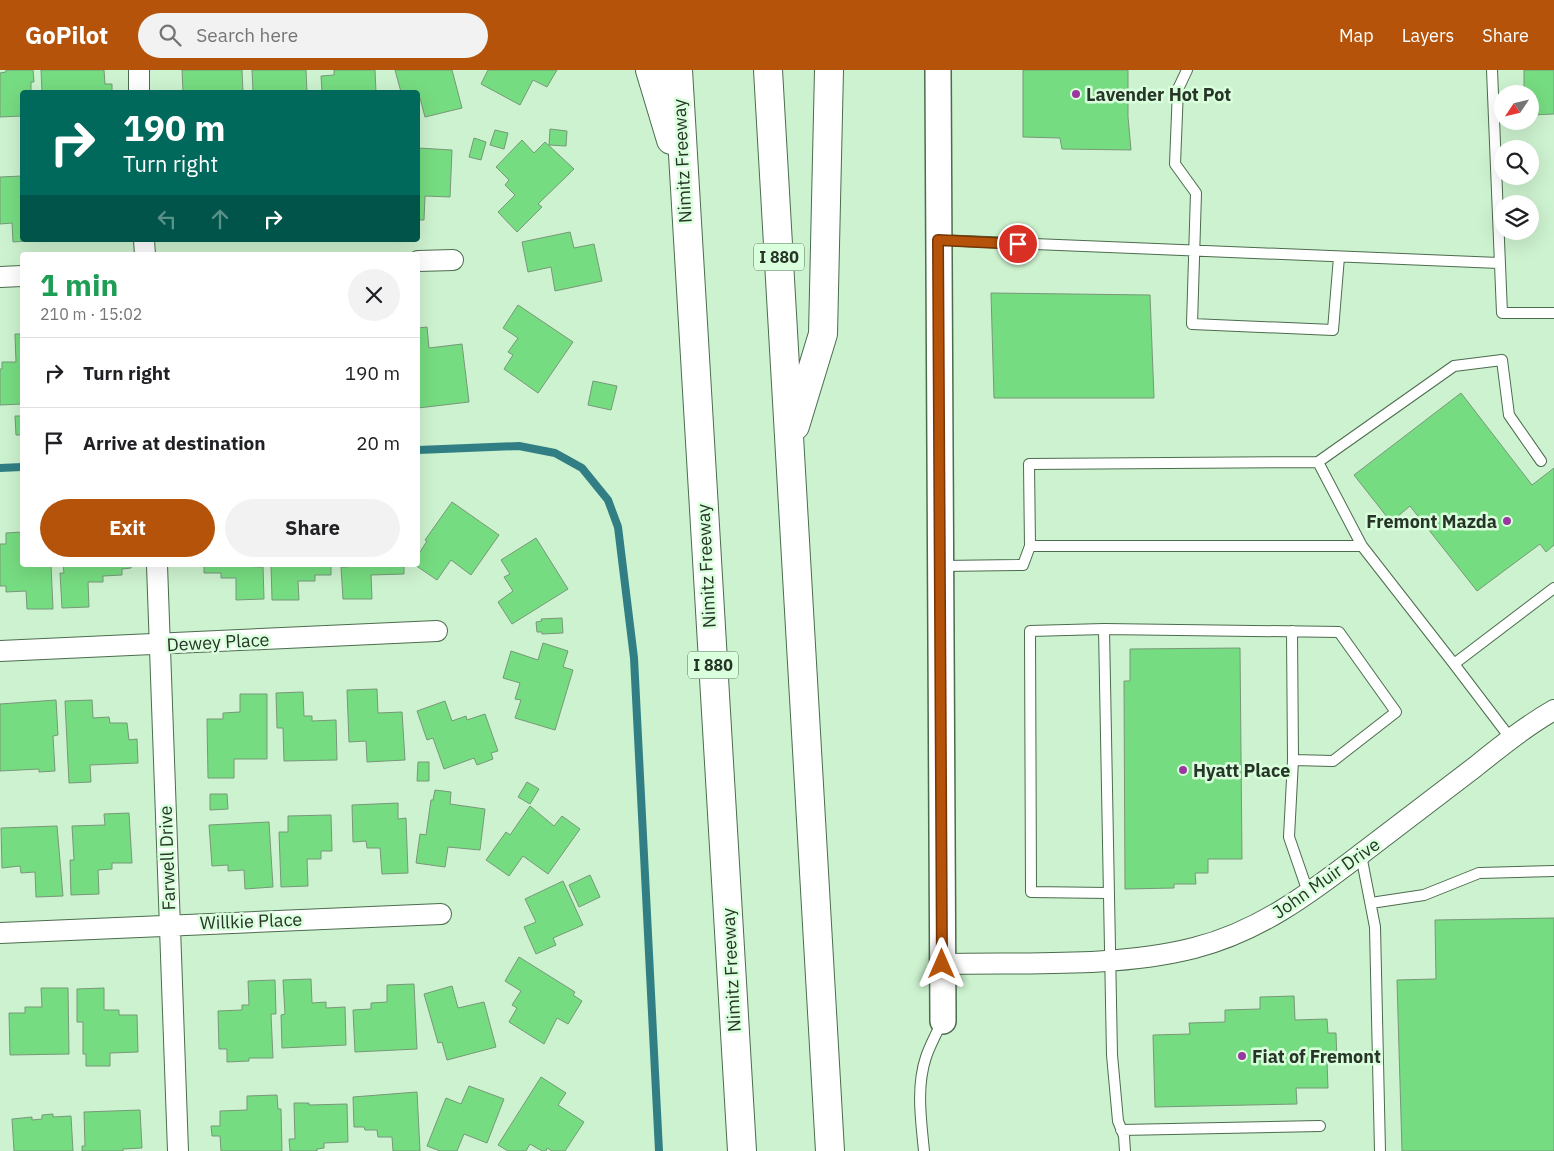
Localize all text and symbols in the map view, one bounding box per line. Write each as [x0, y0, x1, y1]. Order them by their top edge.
search box [138, 13, 488, 58]
text: GoPilot [25, 19, 108, 51]
icon: search [156, 21, 184, 49]
text: Search here [196, 23, 298, 47]
text: Map [1339, 24, 1374, 47]
text: Layers [1402, 24, 1454, 47]
text: Share [1482, 24, 1529, 47]
place label: Lavender Hot Pot [1086, 83, 1231, 106]
north arrow [1494, 85, 1539, 130]
map controls [1494, 85, 1539, 240]
marker: Lavender Hot Pot [1070, 88, 1082, 100]
street label: Nimitz Freeway [667, 98, 697, 224]
text: 190 m [123, 105, 226, 151]
icon: right [40, 110, 105, 175]
button: search [1494, 140, 1539, 185]
text: Turn right [123, 149, 218, 178]
button: layers [1494, 195, 1539, 240]
icon: left [153, 205, 181, 233]
icon: ahead [206, 205, 234, 233]
icon: right [259, 205, 287, 233]
pin [997, 223, 1039, 265]
icon: arrive [1004, 230, 1032, 258]
road number: I 880 [754, 243, 804, 270]
text: 1 min [40, 265, 118, 304]
button: close [348, 269, 400, 321]
text: 210 m · 15:02 [40, 304, 142, 324]
icon: right [40, 359, 68, 387]
text: Turn right [83, 361, 170, 385]
text: 190 m [345, 361, 400, 385]
icon: arrive [40, 429, 68, 457]
text: Arrive at destination [83, 431, 266, 455]
text: 20 m [356, 431, 400, 455]
button: Exit [40, 499, 215, 557]
button: Share [225, 499, 400, 557]
street label: Nimitz Freeway [691, 503, 721, 629]
place label: Fremont Mazda [1366, 510, 1497, 533]
marker: Fremont Mazda [1501, 515, 1513, 527]
street label: Dewey Place [166, 628, 270, 656]
road number: I 880 [688, 652, 738, 678]
place label: Hyatt Place [1193, 759, 1290, 782]
marker: Hyatt Place [1177, 764, 1189, 776]
street label: Farwell Drive [154, 805, 180, 911]
street label: John Muir Drive [1268, 832, 1384, 924]
street label: Nimitz Freeway [716, 907, 746, 1033]
street label: Willkie Place [199, 908, 303, 934]
position arrow [915, 937, 967, 989]
place label: Fiat of Fremont [1252, 1045, 1381, 1068]
marker: Fiat of Fremont [1236, 1050, 1248, 1062]

